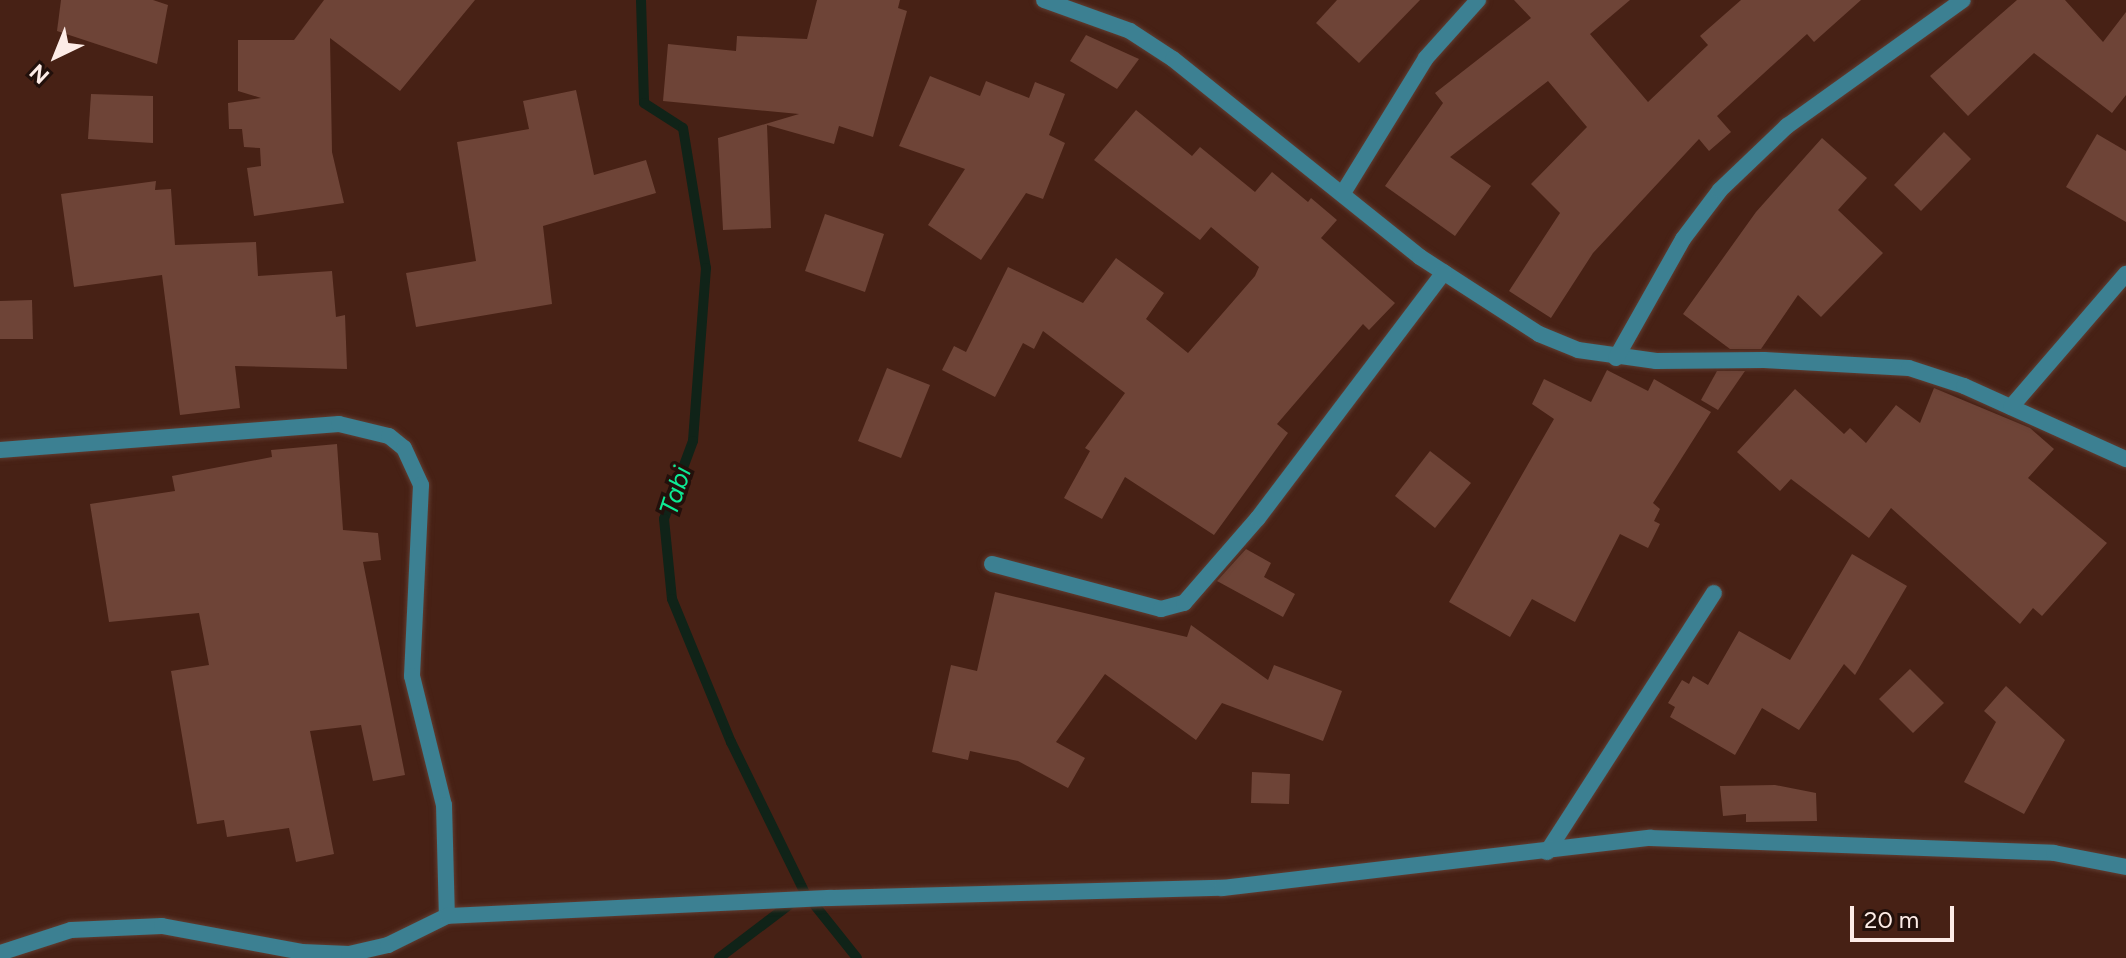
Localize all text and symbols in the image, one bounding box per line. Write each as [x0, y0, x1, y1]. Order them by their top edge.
north arrow [16, 16, 96, 96]
text: N [24, 58, 55, 90]
water label: Tabi [654, 463, 698, 519]
scale bar [1854, 890, 1958, 940]
text: 20 m [1864, 905, 1919, 934]

